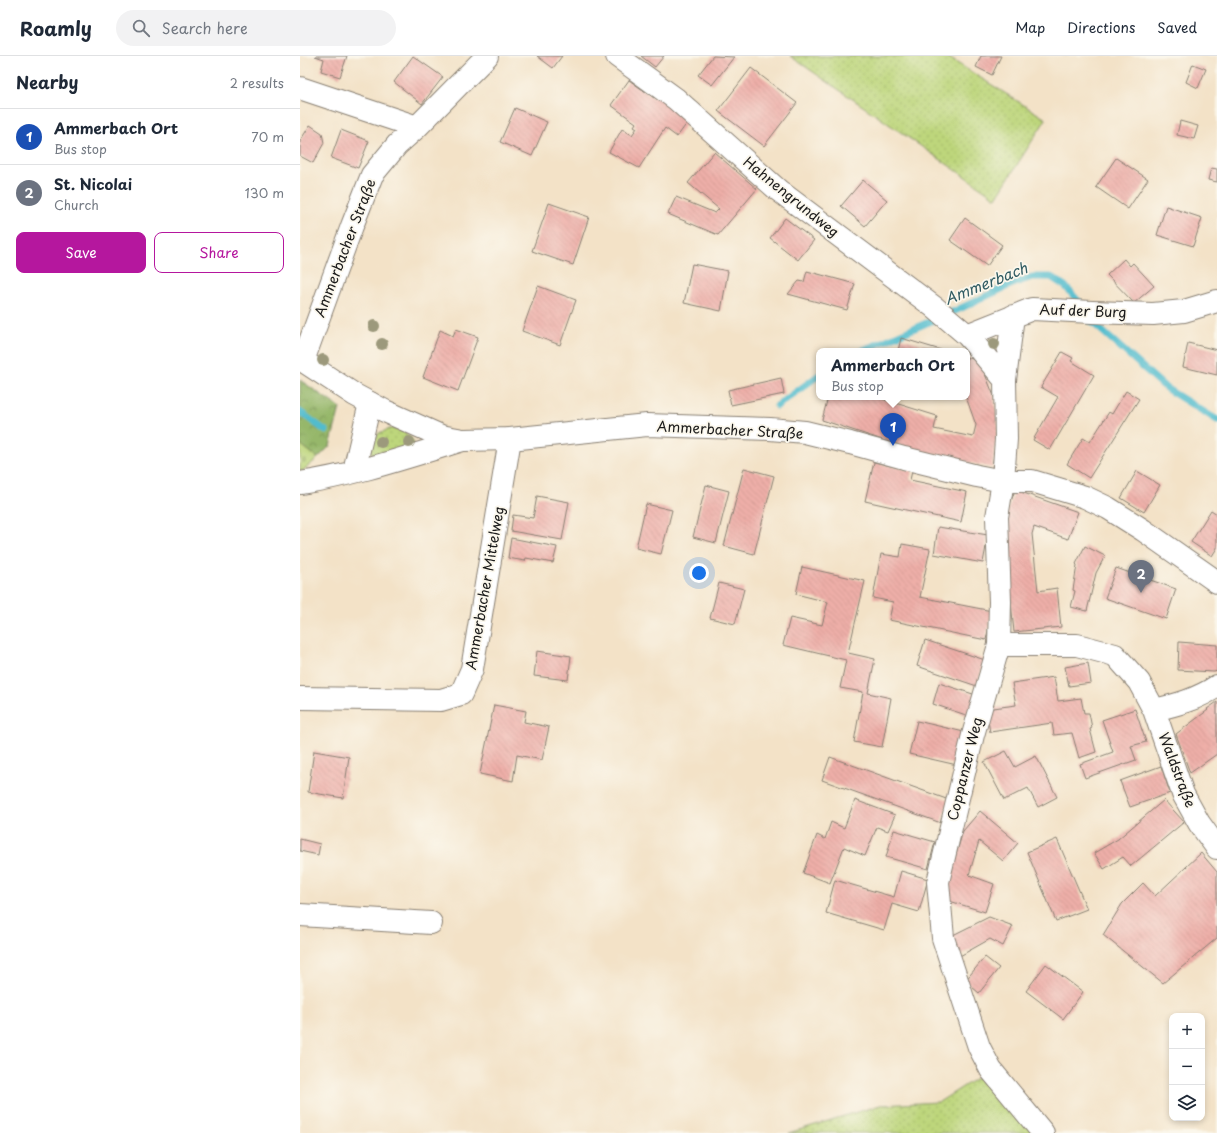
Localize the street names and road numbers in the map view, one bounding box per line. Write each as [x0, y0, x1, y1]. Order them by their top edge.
street label: Hahnengrundweg [739, 151, 844, 242]
street label: Ammerbacher Straße [308, 176, 381, 320]
street label: Auf der Burg [1039, 298, 1127, 323]
street label: Ammerbacher Straße [656, 415, 804, 444]
street label: Ammerbacher Mittelweg [460, 504, 509, 671]
street label: Coppanzer Weg [942, 715, 988, 823]
street label: Waldstraße [1154, 729, 1201, 810]

